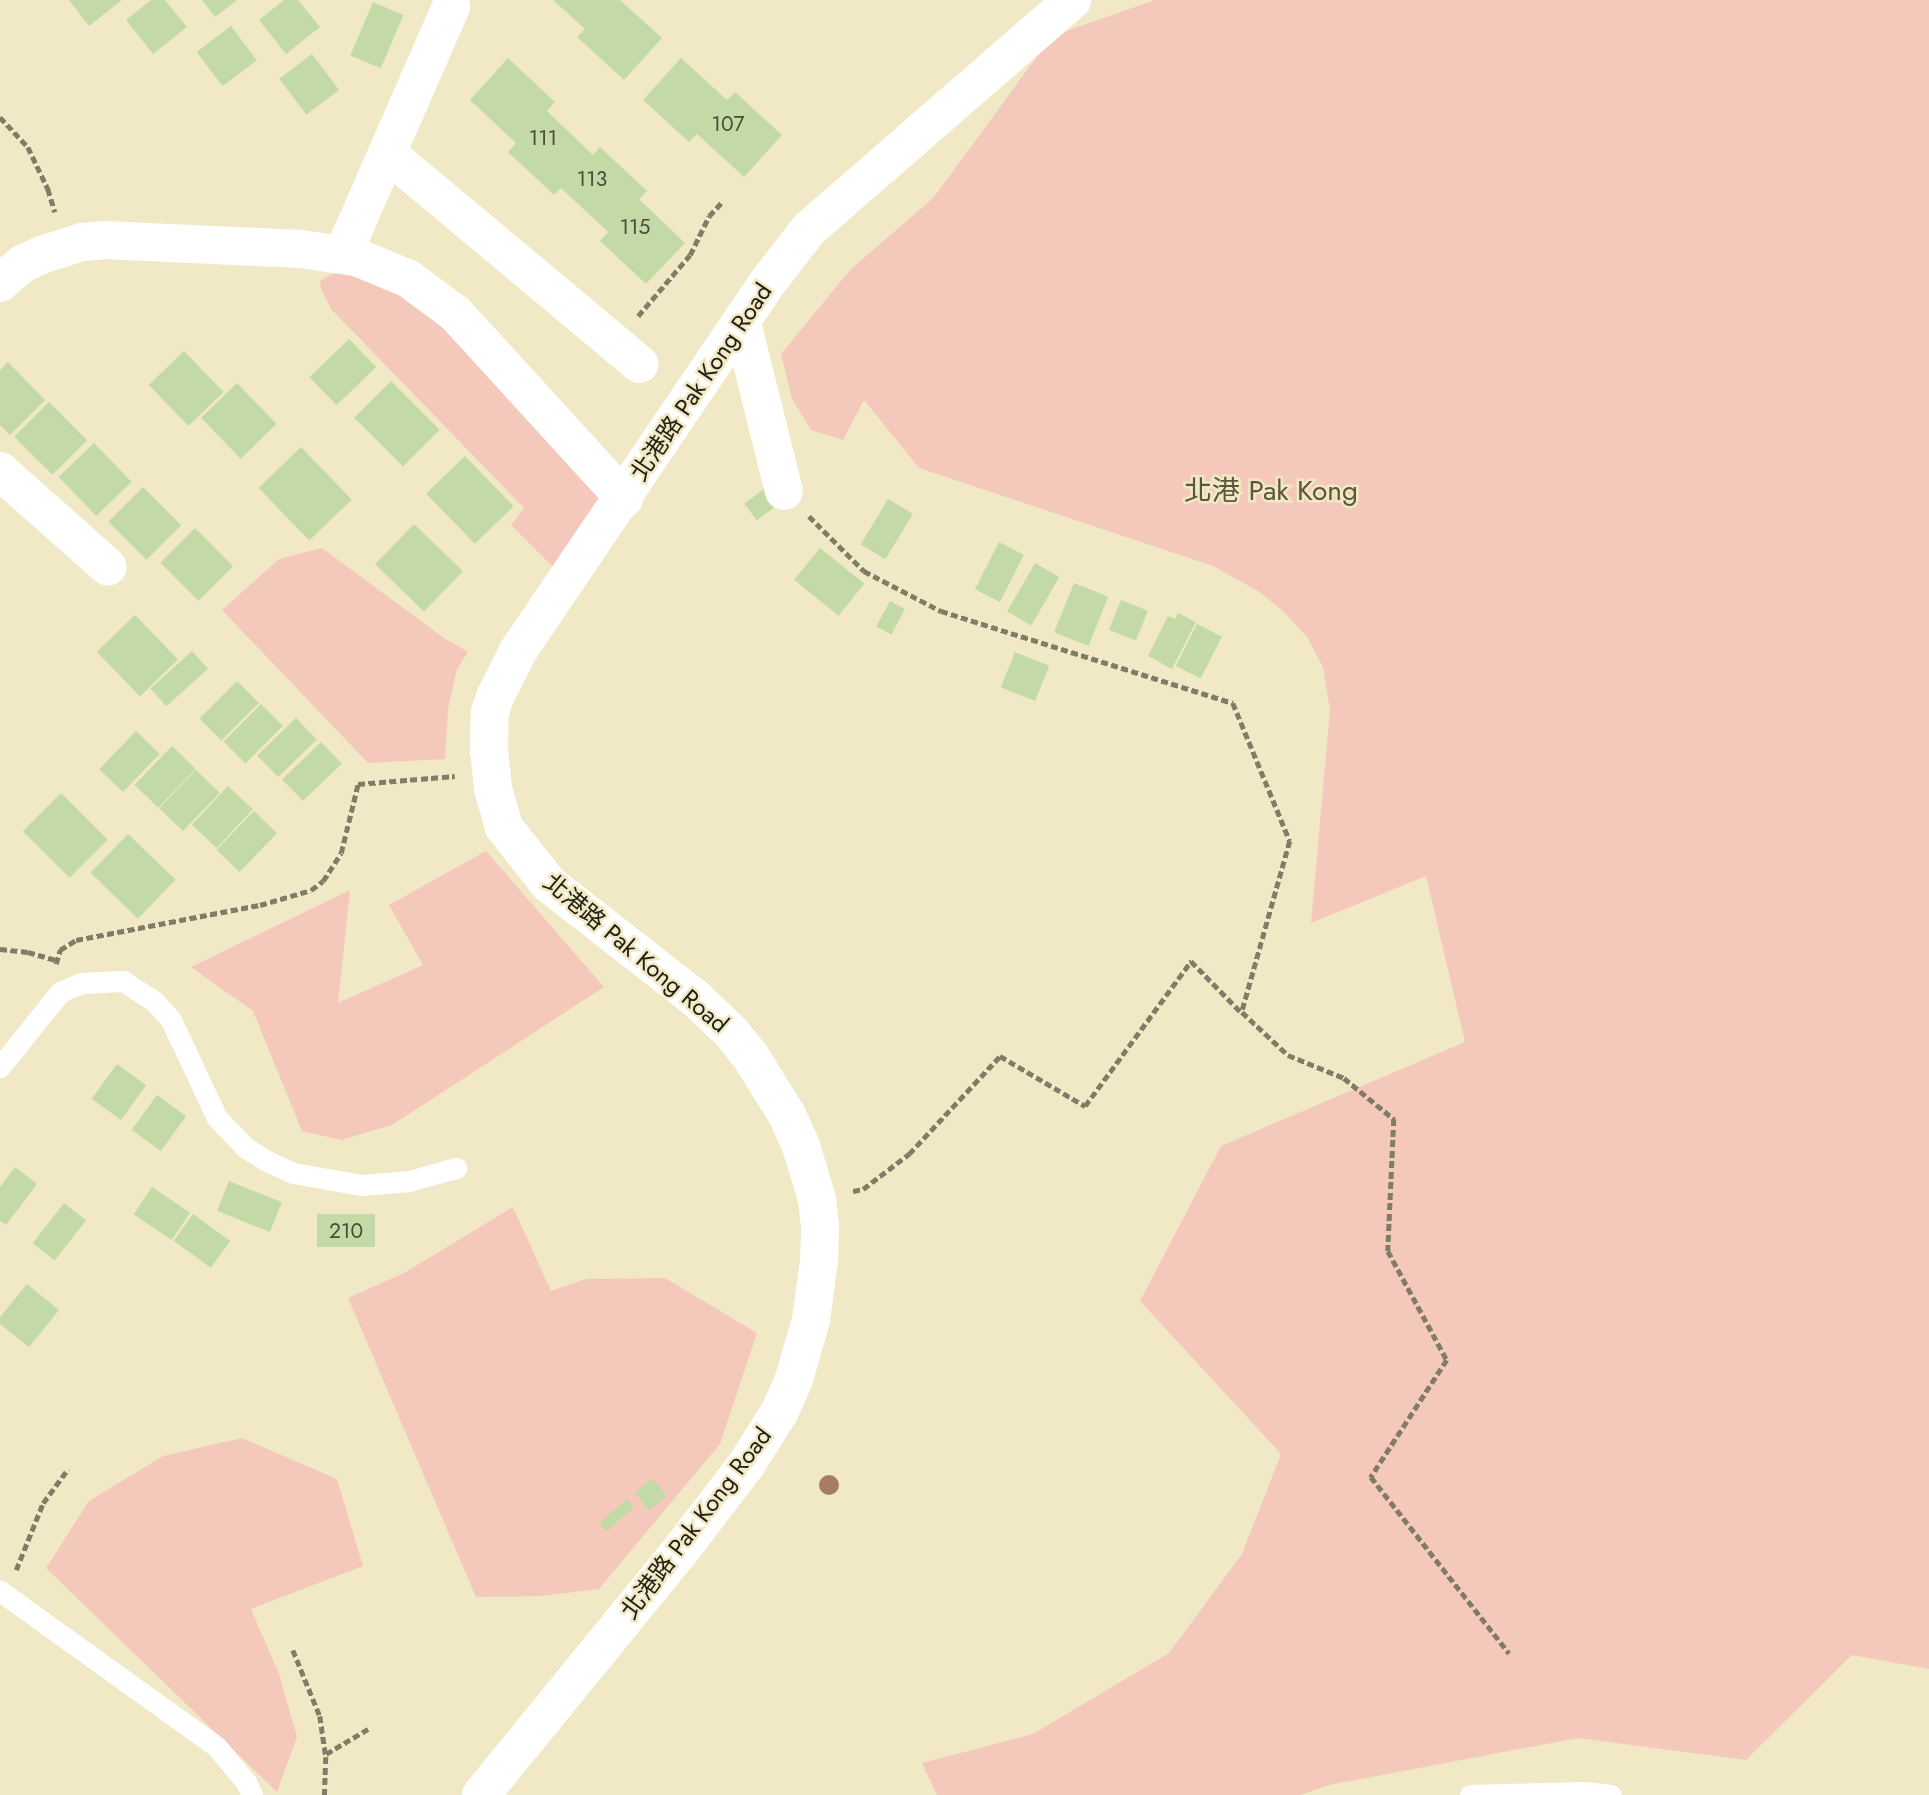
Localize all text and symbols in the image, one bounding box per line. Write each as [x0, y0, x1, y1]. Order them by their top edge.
house number: 107 [711, 111, 745, 137]
house number: 111 [529, 125, 557, 151]
house number: 113 [577, 166, 607, 192]
house number: 115 [620, 214, 650, 240]
street label: 北港路 Pak Kong Road [624, 278, 778, 486]
district label: 北港 Pak Kong [1184, 474, 1358, 508]
street label: 北港路 Pak Kong Road [538, 867, 734, 1039]
house number: 210 [329, 1218, 363, 1244]
street label: 北港路 Pak Kong Road [615, 1422, 777, 1624]

